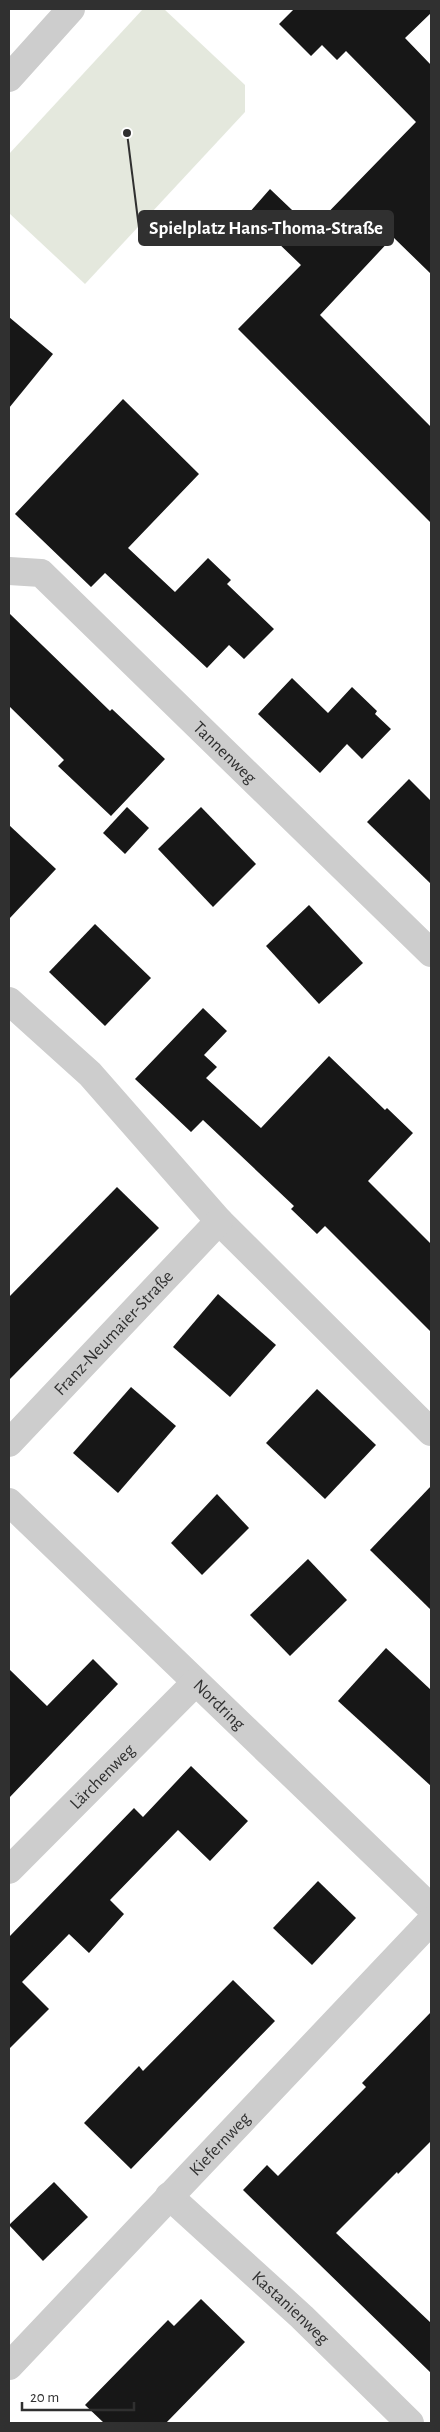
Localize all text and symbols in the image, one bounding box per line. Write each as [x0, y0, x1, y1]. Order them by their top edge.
callout: Spielplatz Hans-Thoma-Straße [139, 211, 393, 245]
text: Spielplatz Hans-Thoma-Straße [149, 219, 383, 238]
street label: Tannenweg [189, 719, 260, 788]
street label: Franz-Neumaier-Straße [51, 1267, 177, 1399]
street label: Nordring [189, 1676, 248, 1734]
street label: Lärchenweg [67, 1741, 139, 1813]
street label: Kiefernweg [186, 2109, 254, 2180]
street label: Kastanienweg [248, 2268, 332, 2348]
scale bar [22, 2380, 135, 2412]
text: 20 m [30, 2390, 59, 2405]

